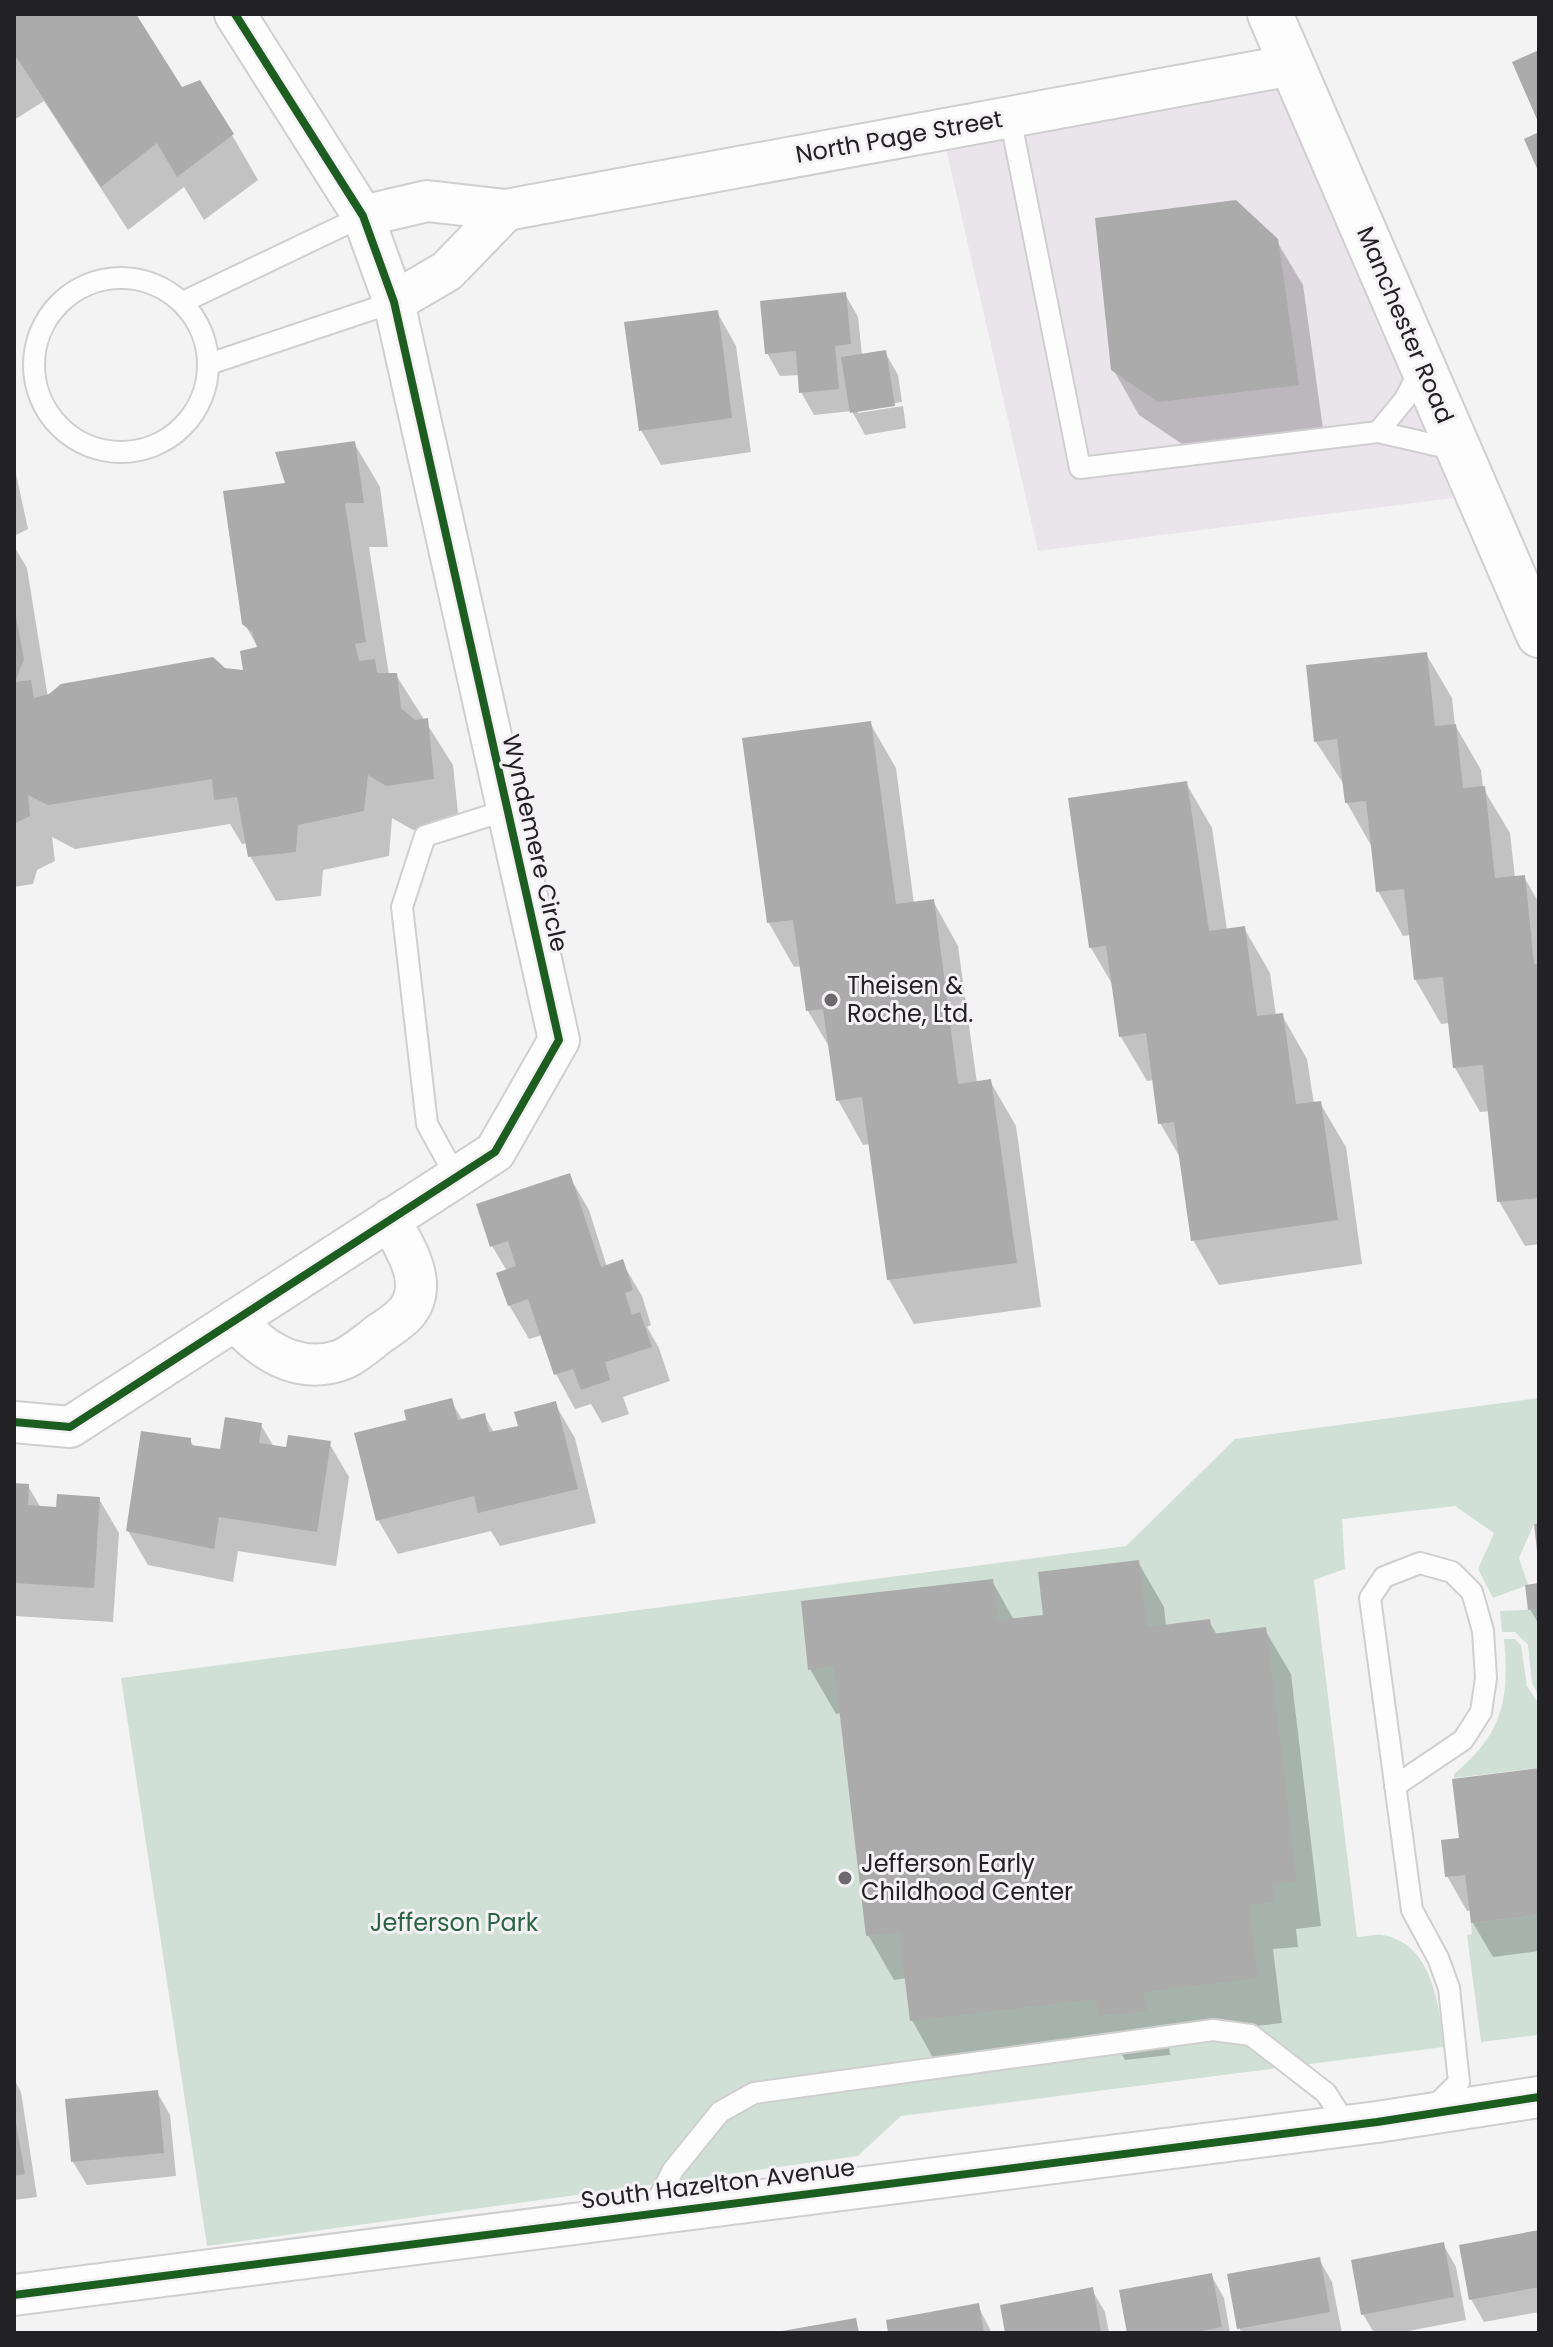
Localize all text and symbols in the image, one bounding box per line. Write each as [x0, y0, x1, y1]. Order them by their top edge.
street label: North Page Street [793, 102, 1005, 171]
street label: Manchester Road [1349, 221, 1462, 428]
street label: Wyndemere Circle [494, 731, 577, 955]
place label: Theisen & Roche, Ltd. [847, 969, 973, 1030]
marker: Theisen & Roche, Ltd. [822, 991, 840, 1009]
place label: Jefferson Early Childhood Center [861, 1847, 1073, 1908]
marker: Jefferson Early Childhood Center [836, 1869, 854, 1887]
park label: Jefferson Park [370, 1906, 539, 1939]
street label: South Hazelton Avenue [579, 2150, 857, 2217]

